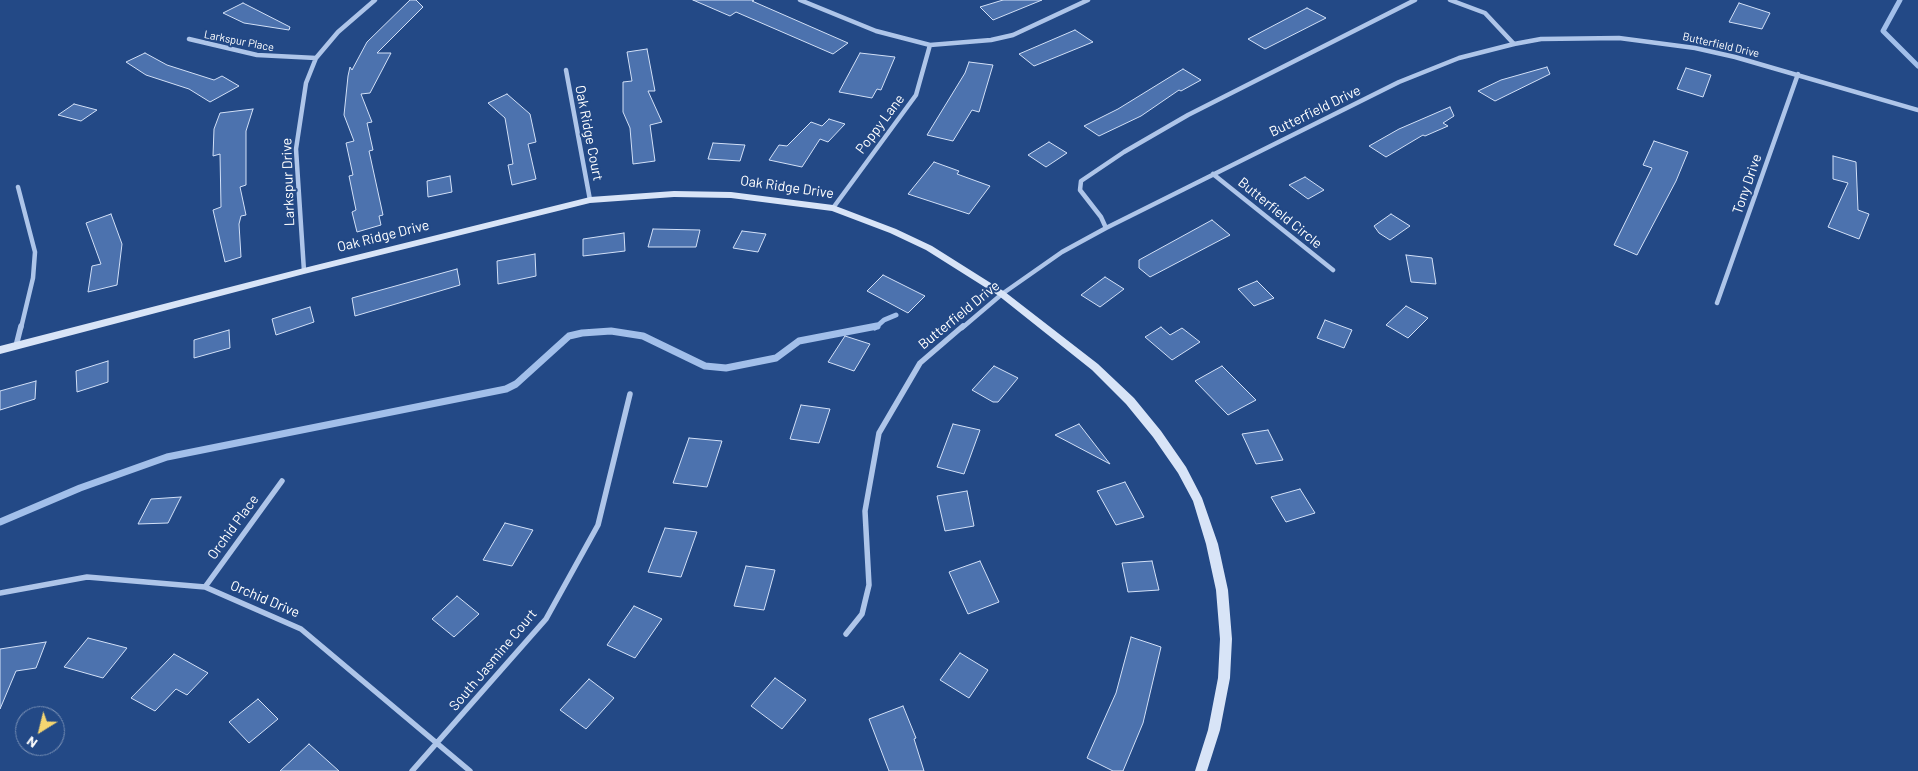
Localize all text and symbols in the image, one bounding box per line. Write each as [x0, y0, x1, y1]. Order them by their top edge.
street label: Larkspur Place [203, 28, 275, 54]
street label: Butterfield Drive [1681, 30, 1761, 60]
street label: Butterfield Drive [1267, 82, 1363, 140]
street label: Oak Ridge Court [571, 84, 607, 182]
street label: Poppy Lane [852, 91, 908, 157]
street label: Larkspur Drive [278, 138, 298, 226]
street label: Tony Drive [1729, 152, 1765, 216]
street label: Oak Ridge Drive [739, 172, 835, 202]
street label: Butterfield Circle [1235, 174, 1325, 252]
street label: Oak Ridge Drive [335, 216, 431, 256]
street label: Butterfield Drive [915, 277, 1003, 353]
street label: Orchid Place [204, 491, 262, 563]
street label: Orchid Drive [228, 577, 302, 621]
street label: South Jasmine Court [446, 606, 540, 714]
north arrow [15, 706, 65, 756]
text: N [23, 733, 40, 752]

